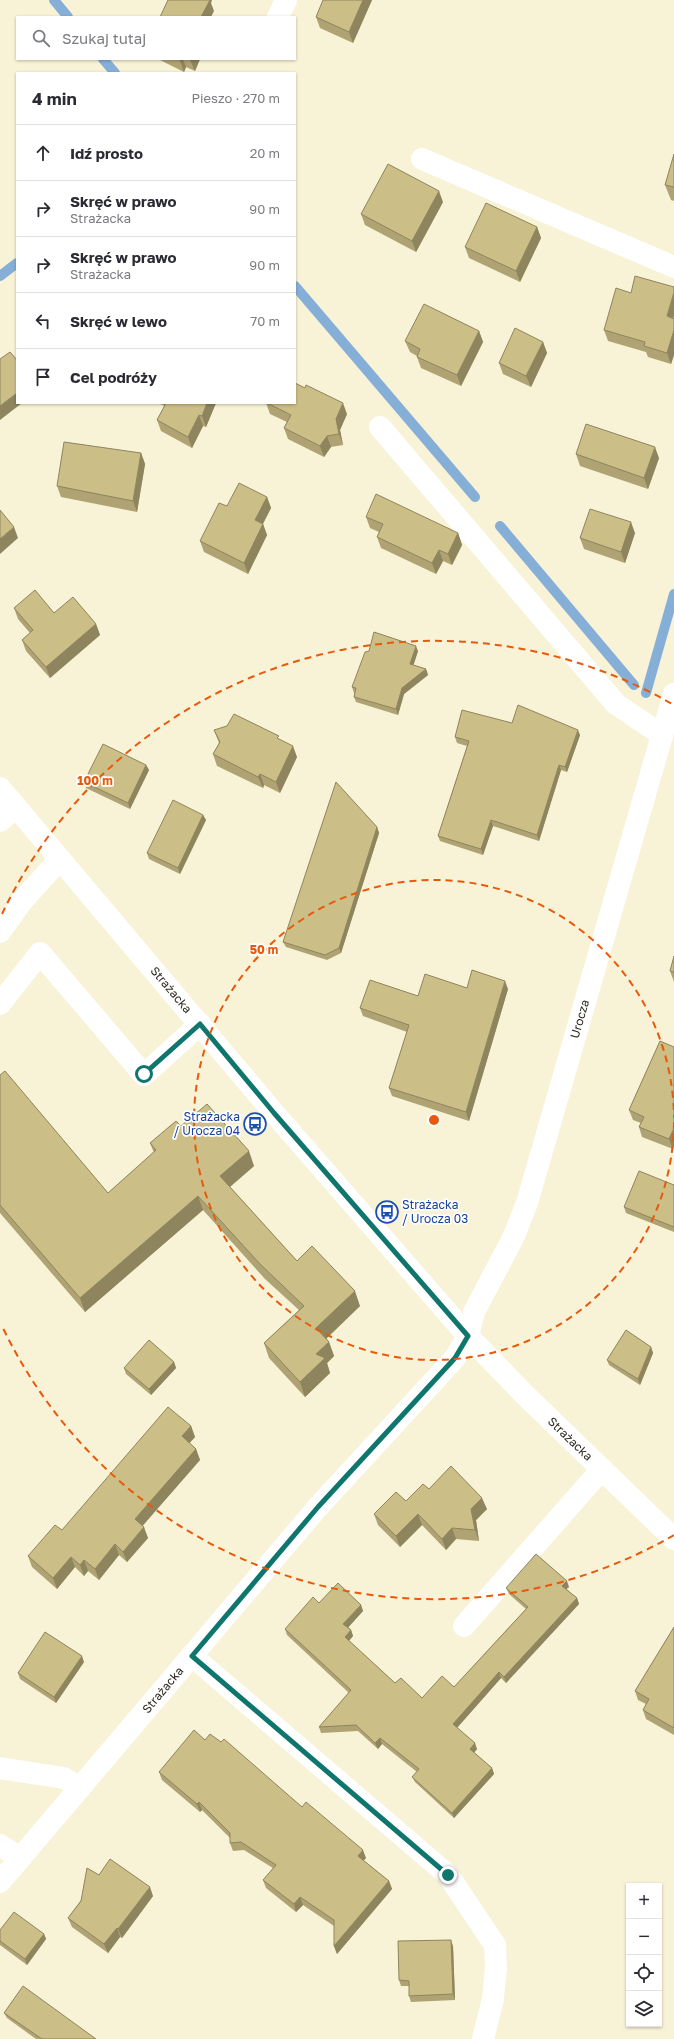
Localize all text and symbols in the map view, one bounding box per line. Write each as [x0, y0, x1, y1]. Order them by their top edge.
search box [16, 16, 296, 60]
icon: search [30, 27, 52, 49]
text: Szukaj tutaj [62, 29, 146, 47]
text: 4 min [32, 88, 77, 109]
text: Pieszo · 270 m [191, 90, 280, 106]
icon: ahead [32, 142, 54, 164]
text: Idź prosto [70, 144, 143, 162]
text: 20 m [250, 145, 280, 161]
text: Skręć w prawo [70, 192, 177, 210]
icon: right [32, 198, 54, 220]
text: 90 m [249, 201, 280, 217]
text: Strażacka [70, 210, 131, 226]
text: Skręć w prawo [70, 248, 177, 266]
icon: right [32, 254, 54, 276]
text: 90 m [249, 257, 280, 273]
text: Strażacka [70, 266, 131, 282]
icon: left [32, 310, 54, 332]
text: Skręć w lewo [70, 312, 167, 330]
text: 70 m [250, 313, 280, 329]
icon: arrive [32, 366, 54, 388]
text: Cel podróży [70, 368, 157, 386]
text: 100 m [77, 773, 113, 788]
text: 50 m [250, 942, 278, 957]
street label: Strażacka [147, 963, 195, 1016]
street label: Urocza [567, 998, 592, 1040]
route start [135, 1065, 153, 1083]
place label: Strażacka / Urocza 04 [174, 1109, 240, 1138]
bus stop icon: Strażacka / Urocza 04 [242, 1111, 268, 1137]
centre of rings [427, 1113, 441, 1127]
place label: Strażacka / Urocza 03 [402, 1197, 468, 1226]
bus stop icon: Strażacka / Urocza 03 [374, 1199, 400, 1225]
street label: Strażacka [545, 1414, 596, 1464]
street label: Strażacka [139, 1663, 187, 1716]
route end [439, 1866, 457, 1884]
map controls [626, 1883, 662, 2027]
button: + [626, 1883, 662, 1919]
button: − [626, 1919, 662, 1955]
button: locate [626, 1955, 662, 1991]
button: layers [626, 1991, 662, 2027]

